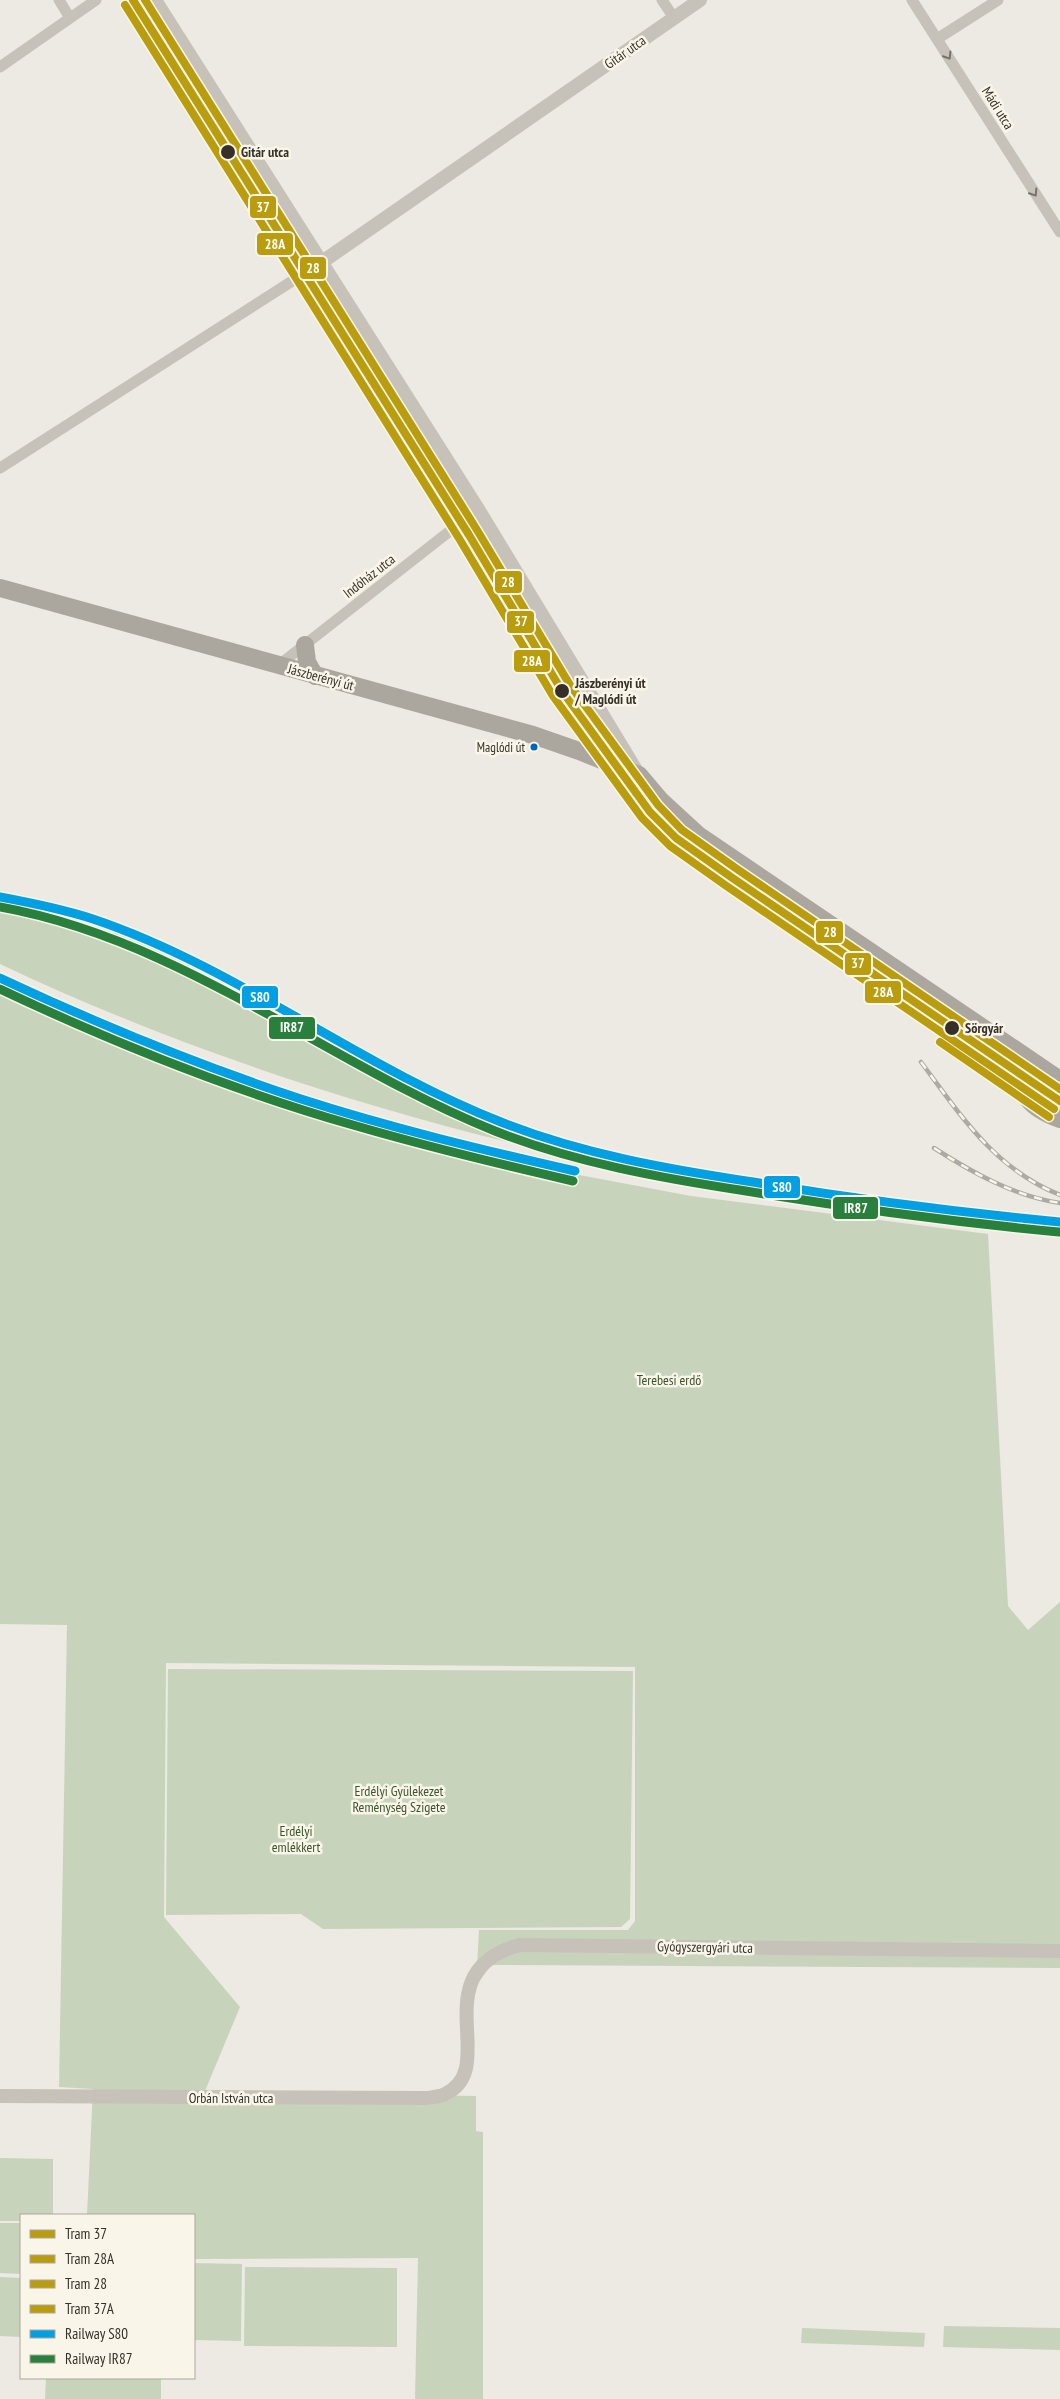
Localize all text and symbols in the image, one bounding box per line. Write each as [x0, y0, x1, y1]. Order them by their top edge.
street label: Gitár utca [601, 31, 649, 73]
one-way arrow [941, 50, 951, 59]
street label: Mádi utca [978, 83, 1018, 133]
marker: Gitár utca [219, 143, 237, 161]
place label: Gitár utca [241, 143, 289, 161]
one-way arrow [1028, 188, 1037, 197]
line badge: 37 [249, 195, 277, 219]
text: 37 [256, 198, 270, 216]
line badge: 28A [256, 232, 294, 256]
text: 28A [265, 235, 286, 253]
line badge: 28 [299, 256, 327, 280]
text: 28 [306, 259, 320, 277]
street label: Indóház utca [339, 550, 399, 602]
line badge: 28 [494, 570, 523, 594]
text: 28 [501, 573, 515, 591]
line badge: 37 [506, 610, 535, 634]
text: 37 [514, 612, 528, 630]
line badge: 28A [513, 649, 551, 673]
text: 28A [522, 652, 543, 670]
street label: Jászberényi út [285, 659, 356, 694]
place label: Jászberényi út / Maglódi út [574, 674, 646, 708]
marker: Jászberényi út / Maglódi út [553, 682, 571, 700]
place label: Maglódi út [477, 739, 525, 756]
marker: Maglódi út [529, 742, 539, 752]
line badge: 28 [815, 920, 844, 944]
text: 28 [823, 923, 837, 941]
line badge: 37 [844, 952, 872, 976]
text: 37 [851, 954, 865, 972]
line badge: 28A [864, 980, 902, 1004]
text: 28A [873, 983, 894, 1001]
line badge: S80 [241, 985, 279, 1009]
text: S80 [250, 988, 270, 1006]
line badge: IR87 [268, 1016, 316, 1040]
text: IR87 [280, 1018, 304, 1036]
marker: Sörgyár [943, 1019, 961, 1037]
place label: Sörgyár [965, 1019, 1004, 1037]
line badge: S80 [763, 1175, 801, 1199]
text: S80 [772, 1178, 792, 1196]
line badge: IR87 [832, 1196, 879, 1220]
text: IR87 [844, 1199, 868, 1217]
park label: Terebesi erdő [637, 1371, 701, 1389]
park label: Erdélyi Gyülekezet Reménység Szigete [352, 1782, 446, 1816]
park label: Erdélyi emlékkert [272, 1822, 320, 1856]
street label: Gyógyszergyári utca [657, 1937, 753, 1957]
street label: Orbán István utca [189, 2089, 273, 2107]
legend [20, 2214, 195, 2379]
text: Tram 37 [65, 2224, 107, 2243]
text: Tram 28A [65, 2249, 115, 2268]
text: Tram 28 [65, 2274, 107, 2293]
text: Tram 37A [65, 2299, 115, 2318]
text: Railway S80 [65, 2324, 128, 2343]
text: Railway IR87 [65, 2349, 132, 2368]

